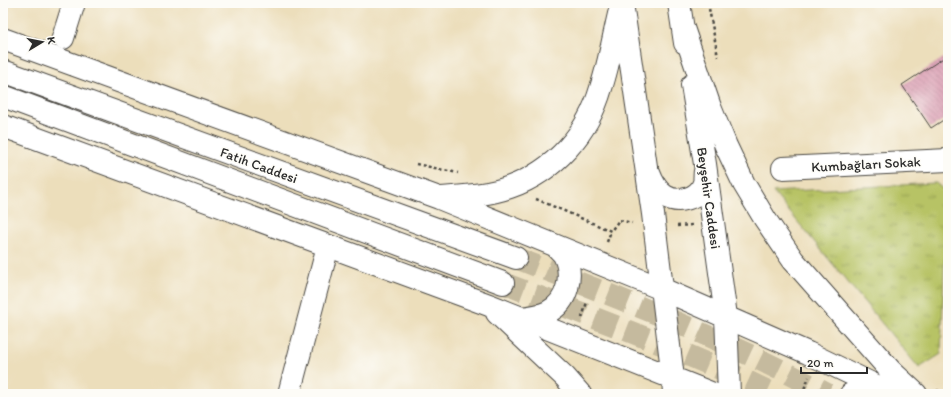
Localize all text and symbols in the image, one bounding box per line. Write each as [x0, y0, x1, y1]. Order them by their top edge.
north arrow [22, 22, 62, 62]
text: K [44, 36, 59, 46]
street label: Fatih Caddesi [218, 144, 300, 187]
street label: Beyşehir Caddesi [693, 146, 724, 250]
street label: Kumbağları Sokak [811, 153, 921, 176]
scale bar [801, 349, 867, 375]
text: 20 m [807, 356, 834, 370]

